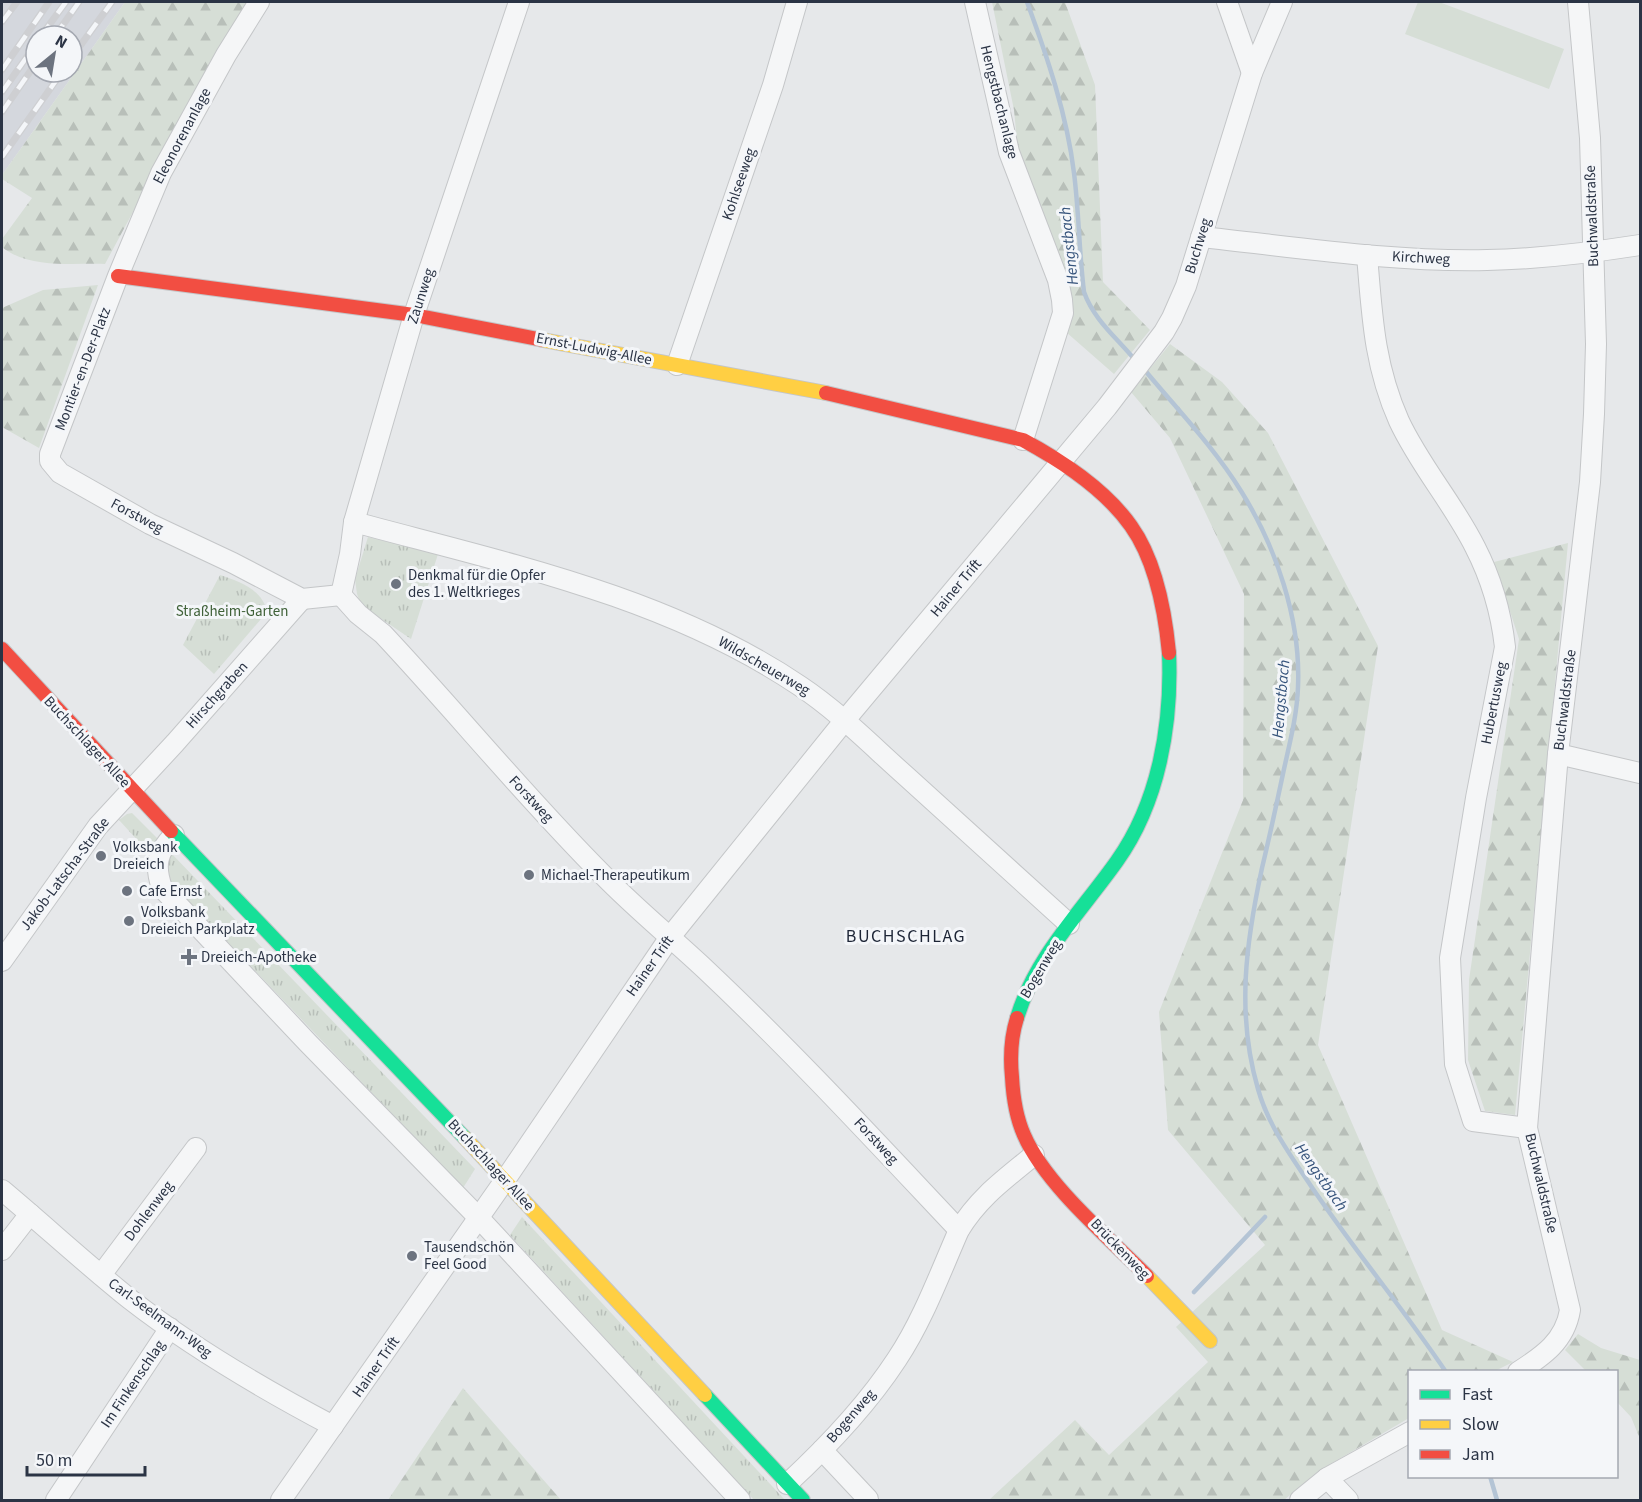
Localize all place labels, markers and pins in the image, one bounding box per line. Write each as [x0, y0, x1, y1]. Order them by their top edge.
place label: Denkmal für die Opfer des 1. Weltkrieges [408, 565, 546, 603]
marker: Denkmal für die Opfer des 1. Weltkrieges [389, 577, 403, 591]
place label: Volksbank Dreieich [113, 837, 178, 875]
marker: Volksbank Dreieich [94, 849, 108, 863]
place label: Michael-Therapeutikum [541, 865, 690, 886]
marker: Michael-Therapeutikum [522, 868, 536, 882]
place label: Cafe Ernst [139, 881, 202, 902]
marker: Cafe Ernst [120, 884, 134, 898]
place label: Volksbank Dreieich Parkplatz [141, 902, 255, 940]
marker: Volksbank Dreieich Parkplatz [122, 914, 136, 928]
place label: Dreieich-Apotheke [201, 947, 317, 968]
marker: Dreieich-Apotheke [182, 950, 196, 964]
place label: Tausendschön Feel Good [424, 1237, 515, 1275]
marker: Tausendschön Feel Good [405, 1249, 419, 1263]

